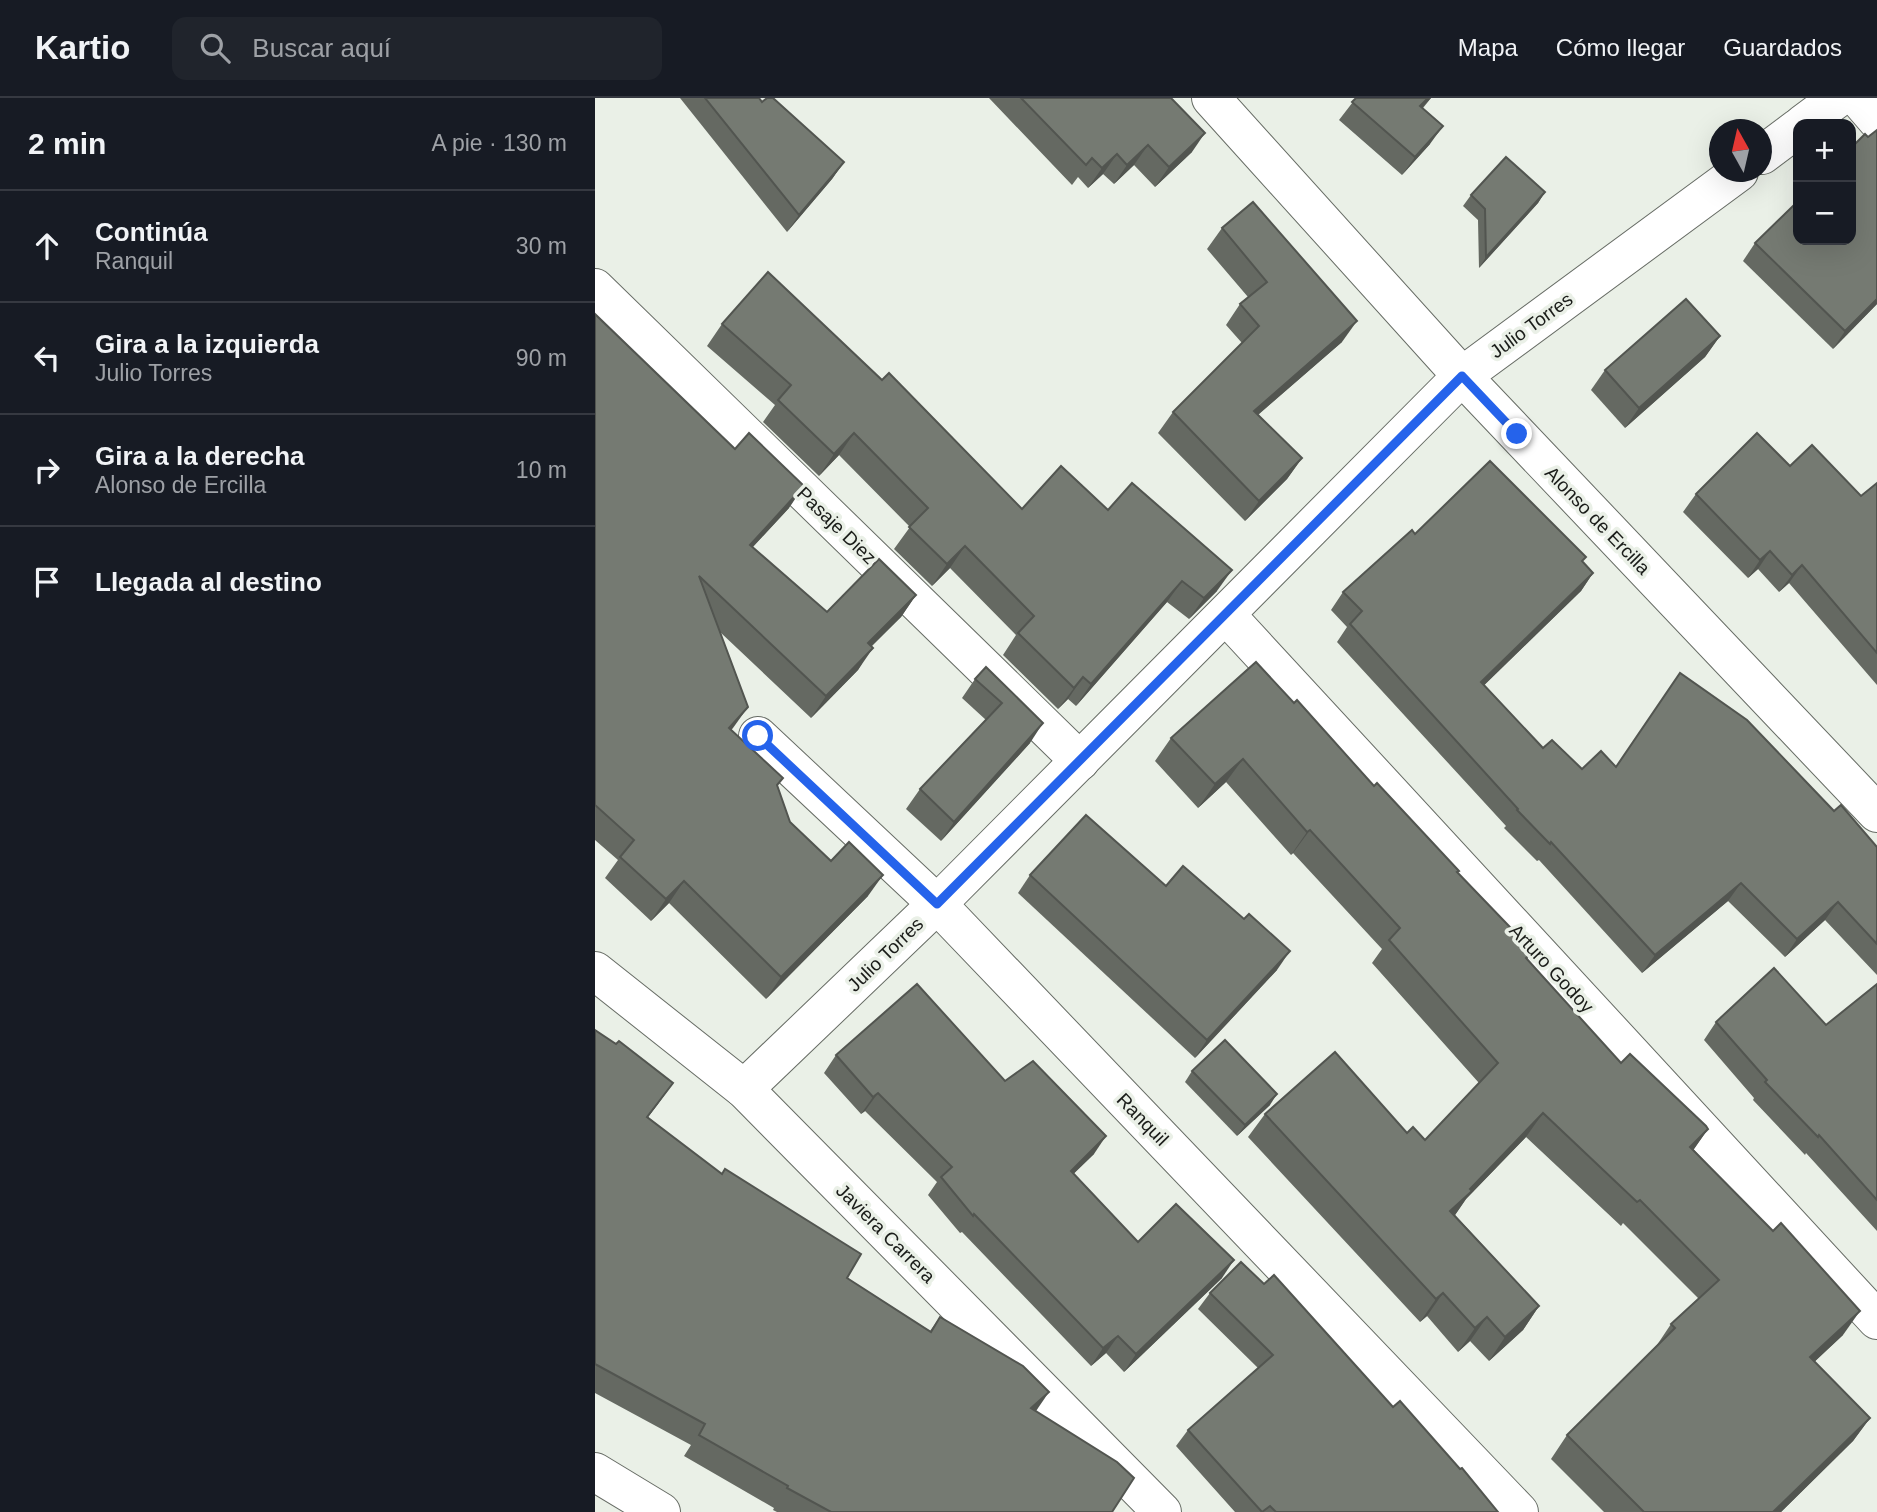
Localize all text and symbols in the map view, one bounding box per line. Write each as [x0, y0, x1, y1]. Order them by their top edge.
search box [172, 17, 662, 80]
text: Kartio [35, 29, 130, 66]
icon: search [196, 29, 234, 67]
text: Buscar aquí [252, 33, 391, 63]
text: Mapa [1458, 34, 1518, 61]
text: Cómo llegar [1556, 34, 1685, 61]
text: Guardados [1723, 34, 1842, 61]
north arrow [1709, 119, 1772, 182]
map controls [1793, 119, 1856, 245]
button: + [1793, 119, 1856, 182]
text: 2 min [28, 127, 106, 160]
text: A pie · 130 m [431, 130, 567, 156]
button: − [1793, 182, 1856, 245]
text: Continúa [95, 217, 208, 247]
icon: ahead [28, 227, 66, 265]
text: 30 m [516, 233, 567, 259]
text: Ranquil [95, 248, 173, 274]
street label: Julio Torres [1486, 288, 1577, 362]
text: Gira a la izquierda [95, 329, 319, 359]
icon: left [28, 339, 66, 377]
text: 90 m [516, 345, 567, 371]
text: Julio Torres [95, 360, 212, 386]
route end [1501, 418, 1532, 449]
text: Gira a la derecha [95, 441, 305, 471]
icon: right [28, 451, 66, 489]
text: 10 m [516, 457, 567, 483]
street label: Alonso de Ercilla [1541, 462, 1655, 579]
text: Alonso de Ercilla [95, 472, 266, 498]
street label: Pasaje Diez [793, 483, 880, 568]
icon: arrive [28, 563, 66, 601]
text: Llegada al destino [95, 567, 322, 597]
route start [742, 720, 773, 751]
street label: Julio Torres [843, 913, 927, 996]
street label: Arturo Godoy [1505, 920, 1598, 1017]
street label: Ranquil [1113, 1089, 1173, 1150]
street label: Javiera Carrera [832, 1180, 940, 1287]

